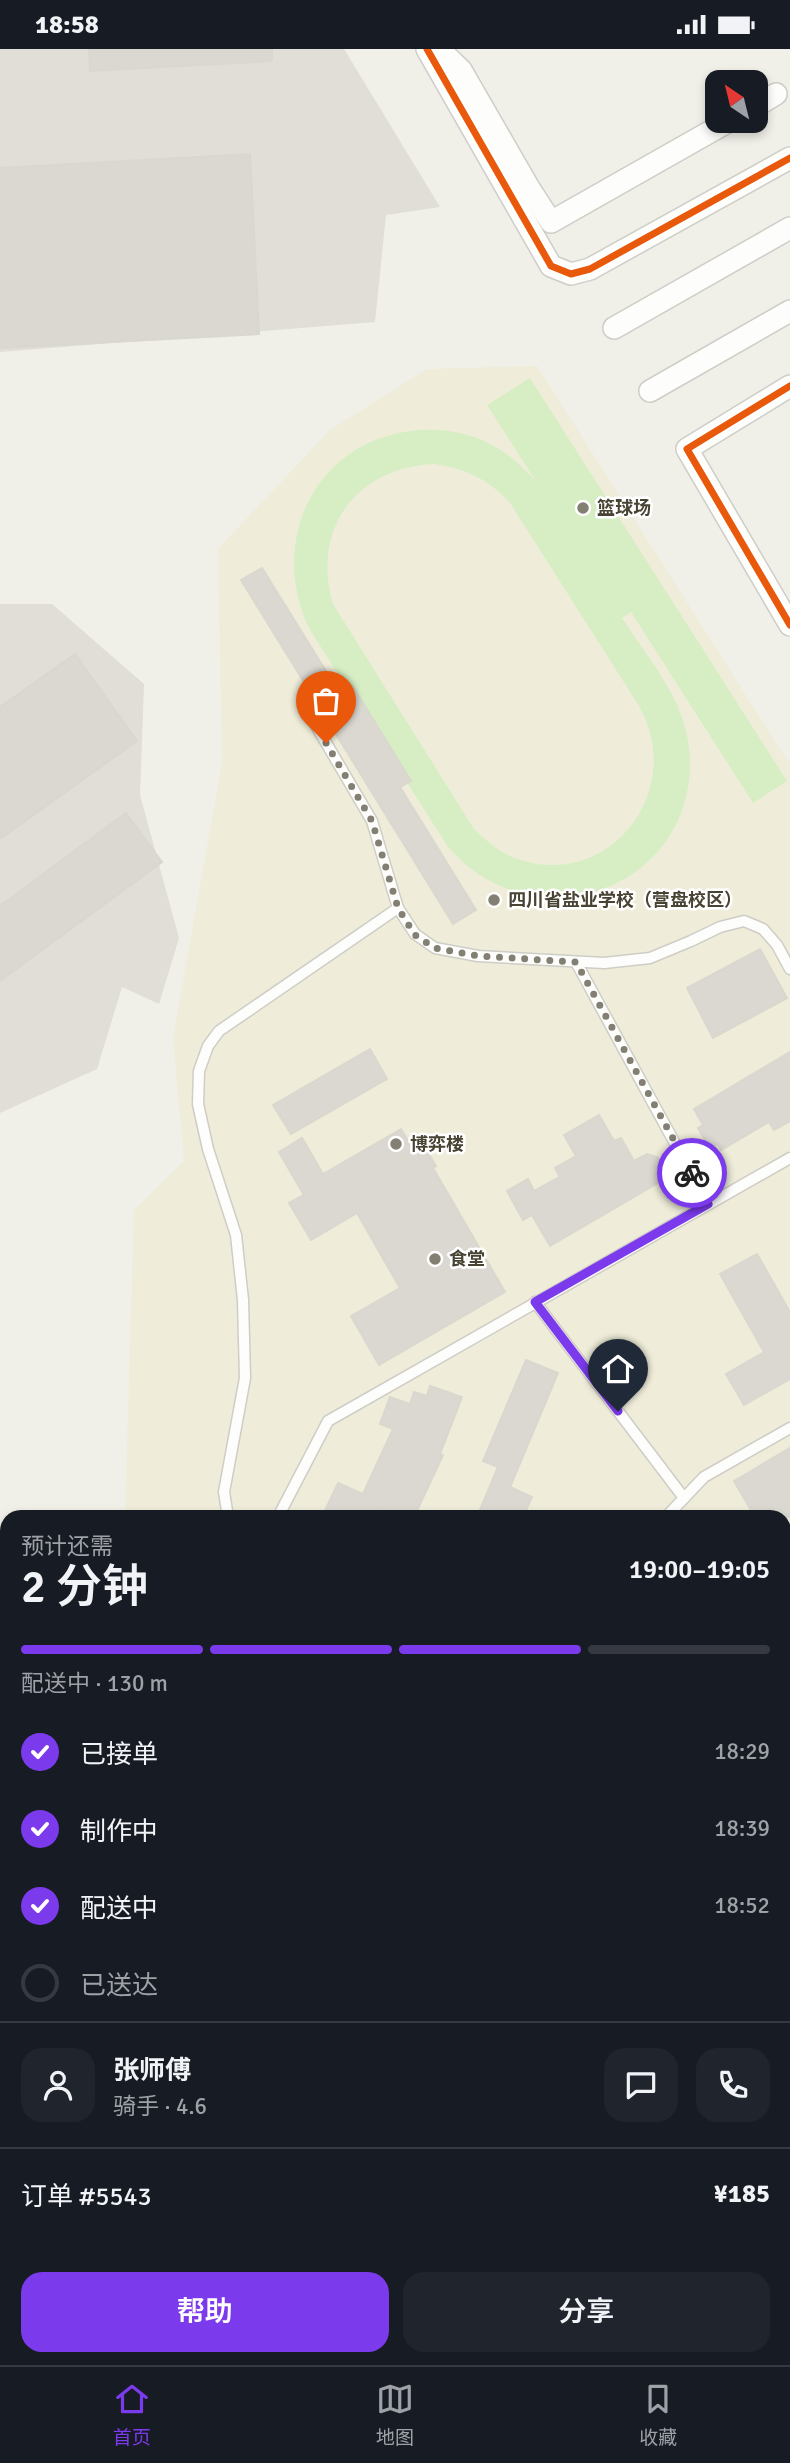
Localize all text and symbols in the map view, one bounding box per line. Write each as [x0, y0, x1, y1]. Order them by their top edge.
text: 18:58 [35, 9, 99, 41]
north arrow [705, 70, 768, 133]
map controls [705, 70, 768, 133]
place label: 篮球场 [597, 497, 651, 519]
marker: 篮球场 [575, 500, 591, 516]
pin [296, 671, 356, 743]
icon: bag [307, 682, 345, 720]
place label: 四川省盐业学校（营盘校区） [508, 889, 742, 911]
marker: 四川省盐业学校（营盘校区） [486, 892, 502, 908]
place label: 博弈楼 [410, 1133, 464, 1155]
marker: 博弈楼 [388, 1136, 404, 1152]
courier [657, 1138, 727, 1208]
icon: bike [673, 1154, 711, 1192]
place label: 食堂 [449, 1248, 485, 1270]
marker: 食堂 [427, 1251, 443, 1267]
pin [588, 1339, 648, 1411]
icon: home [599, 1350, 637, 1388]
text: 预计还需 [21, 1532, 113, 1561]
text: 19:00–19:05 [629, 1554, 770, 1586]
text: 2 分钟 [21, 1559, 148, 1615]
text: 配送中 · 130 m [21, 1669, 168, 1698]
icon: check [21, 1733, 59, 1771]
text: 18:29 [714, 1737, 770, 1766]
text: 已接单 [80, 1739, 158, 1771]
icon: check [21, 1810, 59, 1848]
text: 18:39 [714, 1814, 770, 1843]
text: 制作中 [80, 1816, 158, 1848]
icon: check [21, 1887, 59, 1925]
text: 18:52 [714, 1891, 770, 1920]
text: 配送中 [80, 1893, 158, 1925]
text: 已送达 [80, 1970, 158, 2002]
button: person [21, 2048, 95, 2122]
button: chat [604, 2048, 678, 2122]
button: phone [696, 2048, 770, 2122]
text: 张师傅 [113, 2055, 191, 2087]
text: 骑手 · 4.6 [113, 2092, 207, 2121]
text: ¥185 [714, 2178, 770, 2210]
text: 订单 #5543 [21, 2181, 152, 2213]
button: 帮助 [21, 2272, 389, 2352]
button: 分享 [403, 2272, 770, 2352]
tab: 首页 [113, 2380, 151, 2450]
tab: 地图 [376, 2380, 414, 2450]
tab: 收藏 [639, 2380, 677, 2450]

